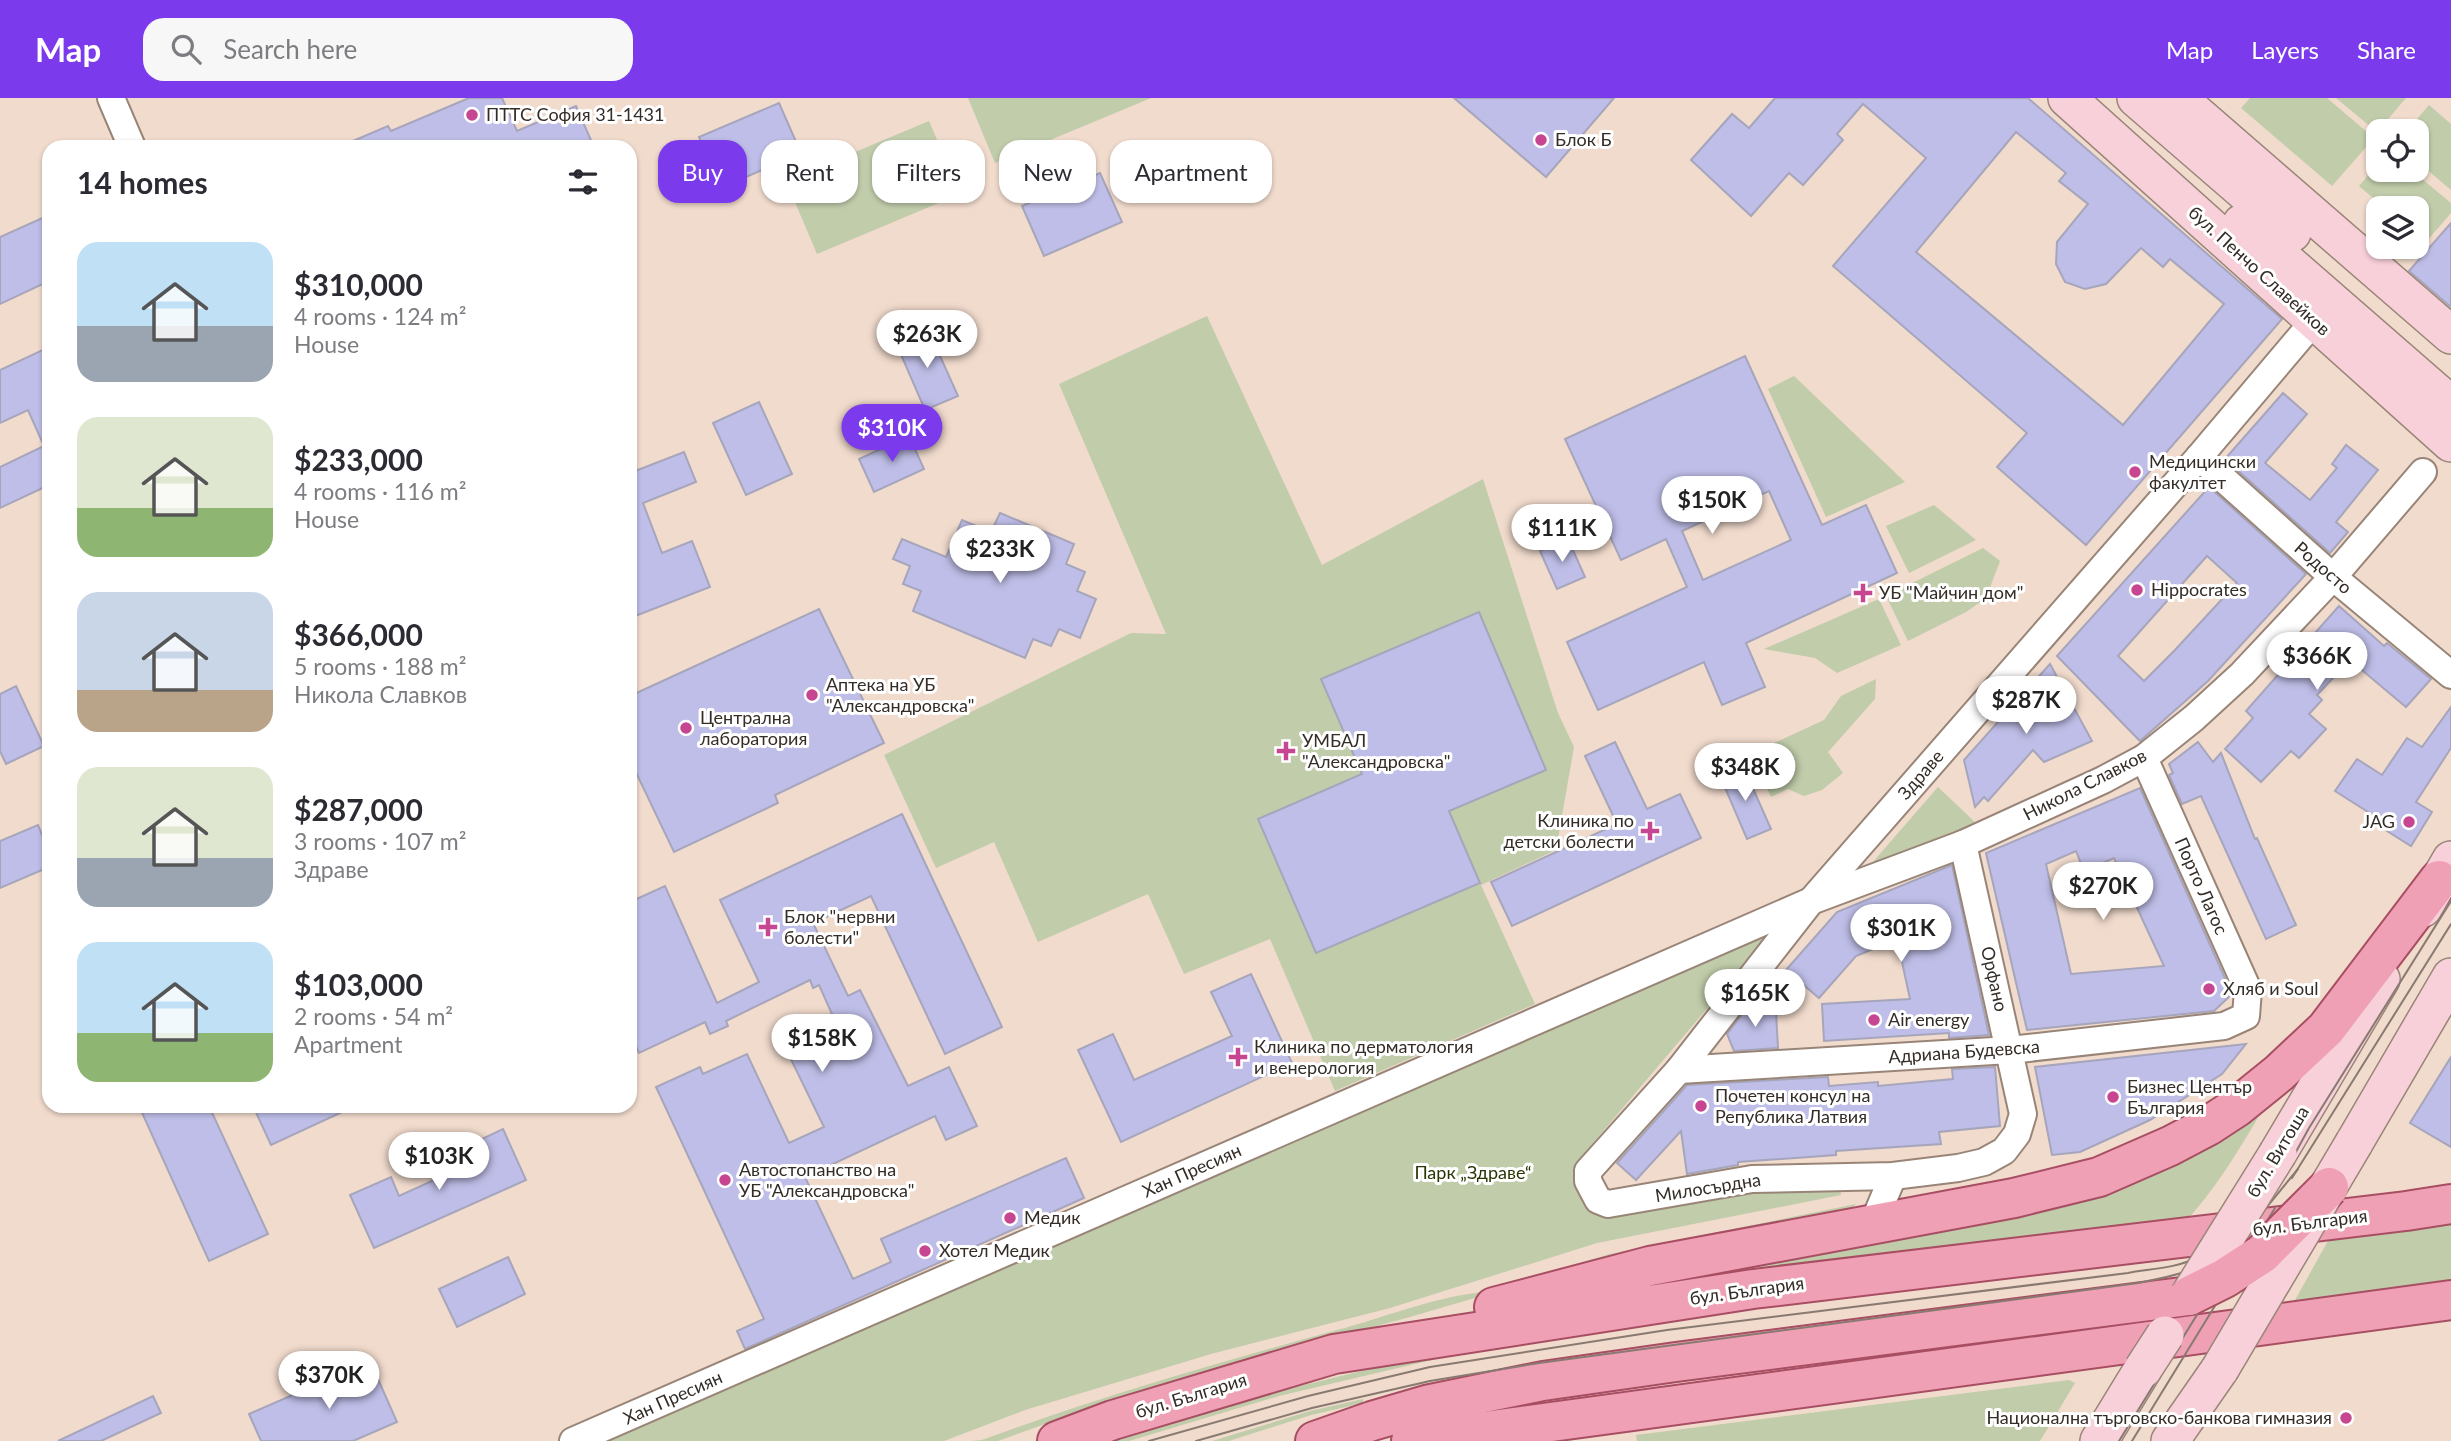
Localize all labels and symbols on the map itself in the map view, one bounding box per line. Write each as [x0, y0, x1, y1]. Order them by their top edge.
place label: ПТТС София 31-1431 [486, 103, 664, 125]
marker: ПТТС София 31-1431 [464, 107, 480, 123]
place label: Блок Б [1555, 128, 1612, 150]
marker: Блок Б [1533, 132, 1549, 148]
street label: бул. Пенчо Славейков [2184, 201, 2335, 340]
pin: $263K [878, 310, 976, 370]
pin: $310K [843, 404, 941, 464]
place label: Медицински факултет [2149, 450, 2256, 493]
marker: Медицински факултет [2127, 464, 2143, 480]
pin: $150K [1663, 476, 1761, 536]
pin: $111K [1513, 504, 1611, 564]
pin: $233K [951, 526, 1049, 585]
street label: Родосто [2290, 536, 2357, 598]
place label: Hippocrates [2151, 578, 2247, 600]
place label: УБ "Майчин дом" [1879, 581, 2023, 603]
marker: Hippocrates [2129, 582, 2145, 598]
marker: УБ "Майчин дом" [1853, 583, 1873, 603]
pin: $366K [2268, 632, 2366, 692]
place label: Аптека на УБ "Александровска" [826, 673, 974, 716]
pin: $287K [1977, 676, 2075, 736]
marker: Аптека на УБ "Александровска" [804, 687, 820, 703]
place label: Централна лаборатория [700, 706, 807, 749]
marker: Централна лаборатория [678, 720, 694, 736]
place label: УМБАЛ "Александровска" [1302, 729, 1450, 772]
marker: УМБАЛ "Александровска" [1276, 741, 1296, 761]
pin: $348K [1696, 744, 1794, 803]
street label: Никола Славков [2019, 744, 2150, 825]
street label: Здраве [1893, 745, 1948, 804]
place label: Клиника по детски болести [1503, 809, 1634, 852]
place label: JAG [2363, 810, 2395, 832]
marker: JAG [2401, 814, 2417, 830]
marker: Клиника по детски болести [1640, 821, 1660, 841]
street label: Порто Лагос [2171, 834, 2233, 938]
pin: $270K [2054, 862, 2152, 922]
pin: $301K [1852, 904, 1950, 964]
place label: Блок "нервни болести" [784, 905, 895, 948]
marker: Блок "нервни болести" [758, 917, 778, 937]
street label: Орфано [1977, 944, 2013, 1014]
pin: $165K [1706, 970, 1804, 1029]
place label: Хляб и Soul [2223, 977, 2318, 999]
marker: Хляб и Soul [2201, 981, 2217, 997]
place label: Air energy [1888, 1008, 1970, 1030]
marker: Air energy [1866, 1012, 1882, 1028]
pin: $158K [773, 1014, 871, 1074]
place label: Клиника по дерматология и венерология [1254, 1035, 1473, 1078]
street label: Адриана Будевска [1887, 1035, 2040, 1067]
marker: Клиника по дерматология и венерология [1228, 1047, 1248, 1067]
place label: Бизнес Център България [2127, 1075, 2252, 1118]
place label: Почетен консул на Република Латвия [1715, 1084, 1870, 1127]
marker: Бизнес Център България [2105, 1089, 2121, 1105]
marker: Почетен консул на Република Латвия [1693, 1098, 1709, 1114]
street label: бул. Витоша [2241, 1102, 2313, 1201]
pin: $103K [390, 1132, 488, 1192]
street label: Хан Пресиян [1139, 1139, 1244, 1202]
place label: Автостопанство на УБ "Александровска" [739, 1158, 914, 1201]
park label: Парк „Здраве“ [1414, 1161, 1532, 1183]
street label: Милосърдна [1653, 1168, 1762, 1206]
marker: Автостопанство на УБ "Александровска" [717, 1172, 733, 1188]
street label: бул. България [2251, 1204, 2368, 1240]
place label: Медик [1024, 1206, 1081, 1228]
marker: Медик [1002, 1210, 1018, 1226]
place label: Хотел Медик [939, 1239, 1051, 1261]
marker: Хотел Медик [917, 1243, 933, 1259]
street label: бул. България [1688, 1271, 1805, 1309]
pin: $370K [280, 1352, 378, 1411]
street label: Хан Пресиян [620, 1366, 725, 1429]
street label: бул. България [1132, 1368, 1249, 1422]
place label: Национална търговско-банкова гимназия [1986, 1406, 2332, 1428]
marker: Национална търговско-банкова гимназия [2338, 1410, 2354, 1426]

